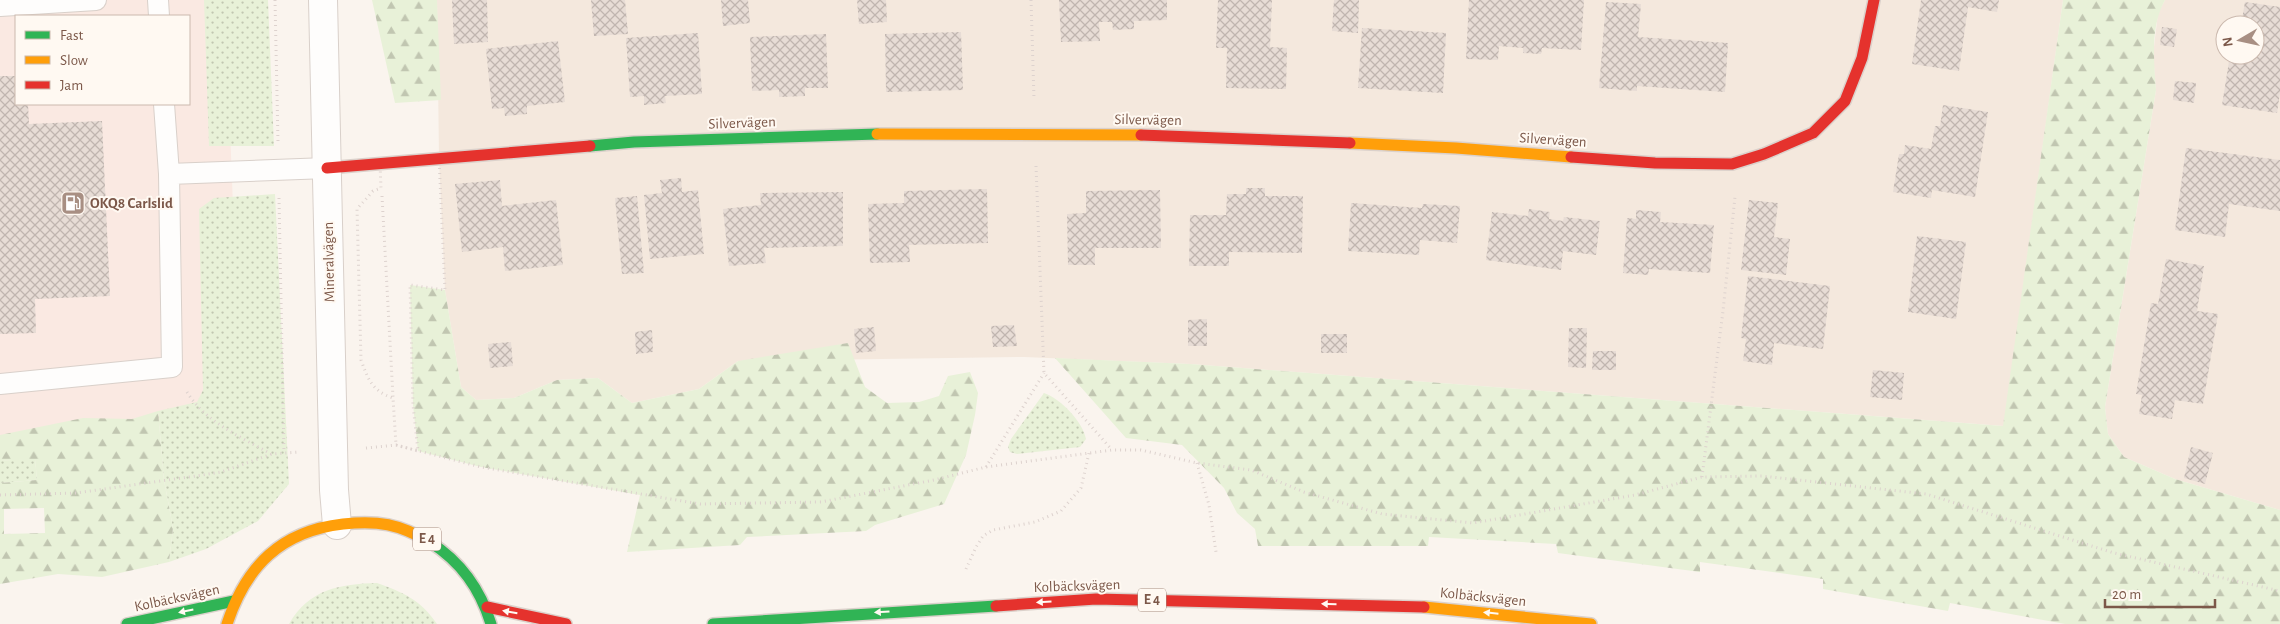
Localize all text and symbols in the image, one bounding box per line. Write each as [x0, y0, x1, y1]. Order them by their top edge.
legend [15, 15, 190, 105]
north arrow [2215, 15, 2265, 65]
text: Fast [60, 28, 84, 43]
text: N [2220, 36, 2236, 48]
text: Slow [60, 53, 88, 68]
text: Jam [60, 78, 83, 93]
street label: Silvervägen [1114, 112, 1182, 128]
street label: Silvervägen [708, 114, 776, 132]
street label: Silvervägen [1519, 130, 1587, 150]
fuel station icon: OKQ8 Carlslid [60, 190, 86, 216]
place label: OKQ8 Carlslid [90, 196, 173, 211]
street label: Mineralvägen [321, 222, 337, 302]
road number: E 4 [413, 528, 441, 550]
scale bar [2105, 576, 2215, 608]
street label: Kolbäcksvägen [1033, 577, 1121, 595]
street label: Kolbäcksvägen [133, 582, 221, 614]
street label: Kolbäcksvägen [1439, 585, 1527, 609]
text: 20 m [2112, 587, 2141, 602]
road number: E 4 [1138, 588, 1166, 612]
one-way arrow [1036, 598, 1052, 606]
one-way arrow [1320, 600, 1336, 608]
one-way arrow [501, 607, 517, 615]
one-way arrow [178, 608, 194, 616]
one-way arrow [873, 608, 889, 616]
one-way arrow [1482, 609, 1498, 617]

